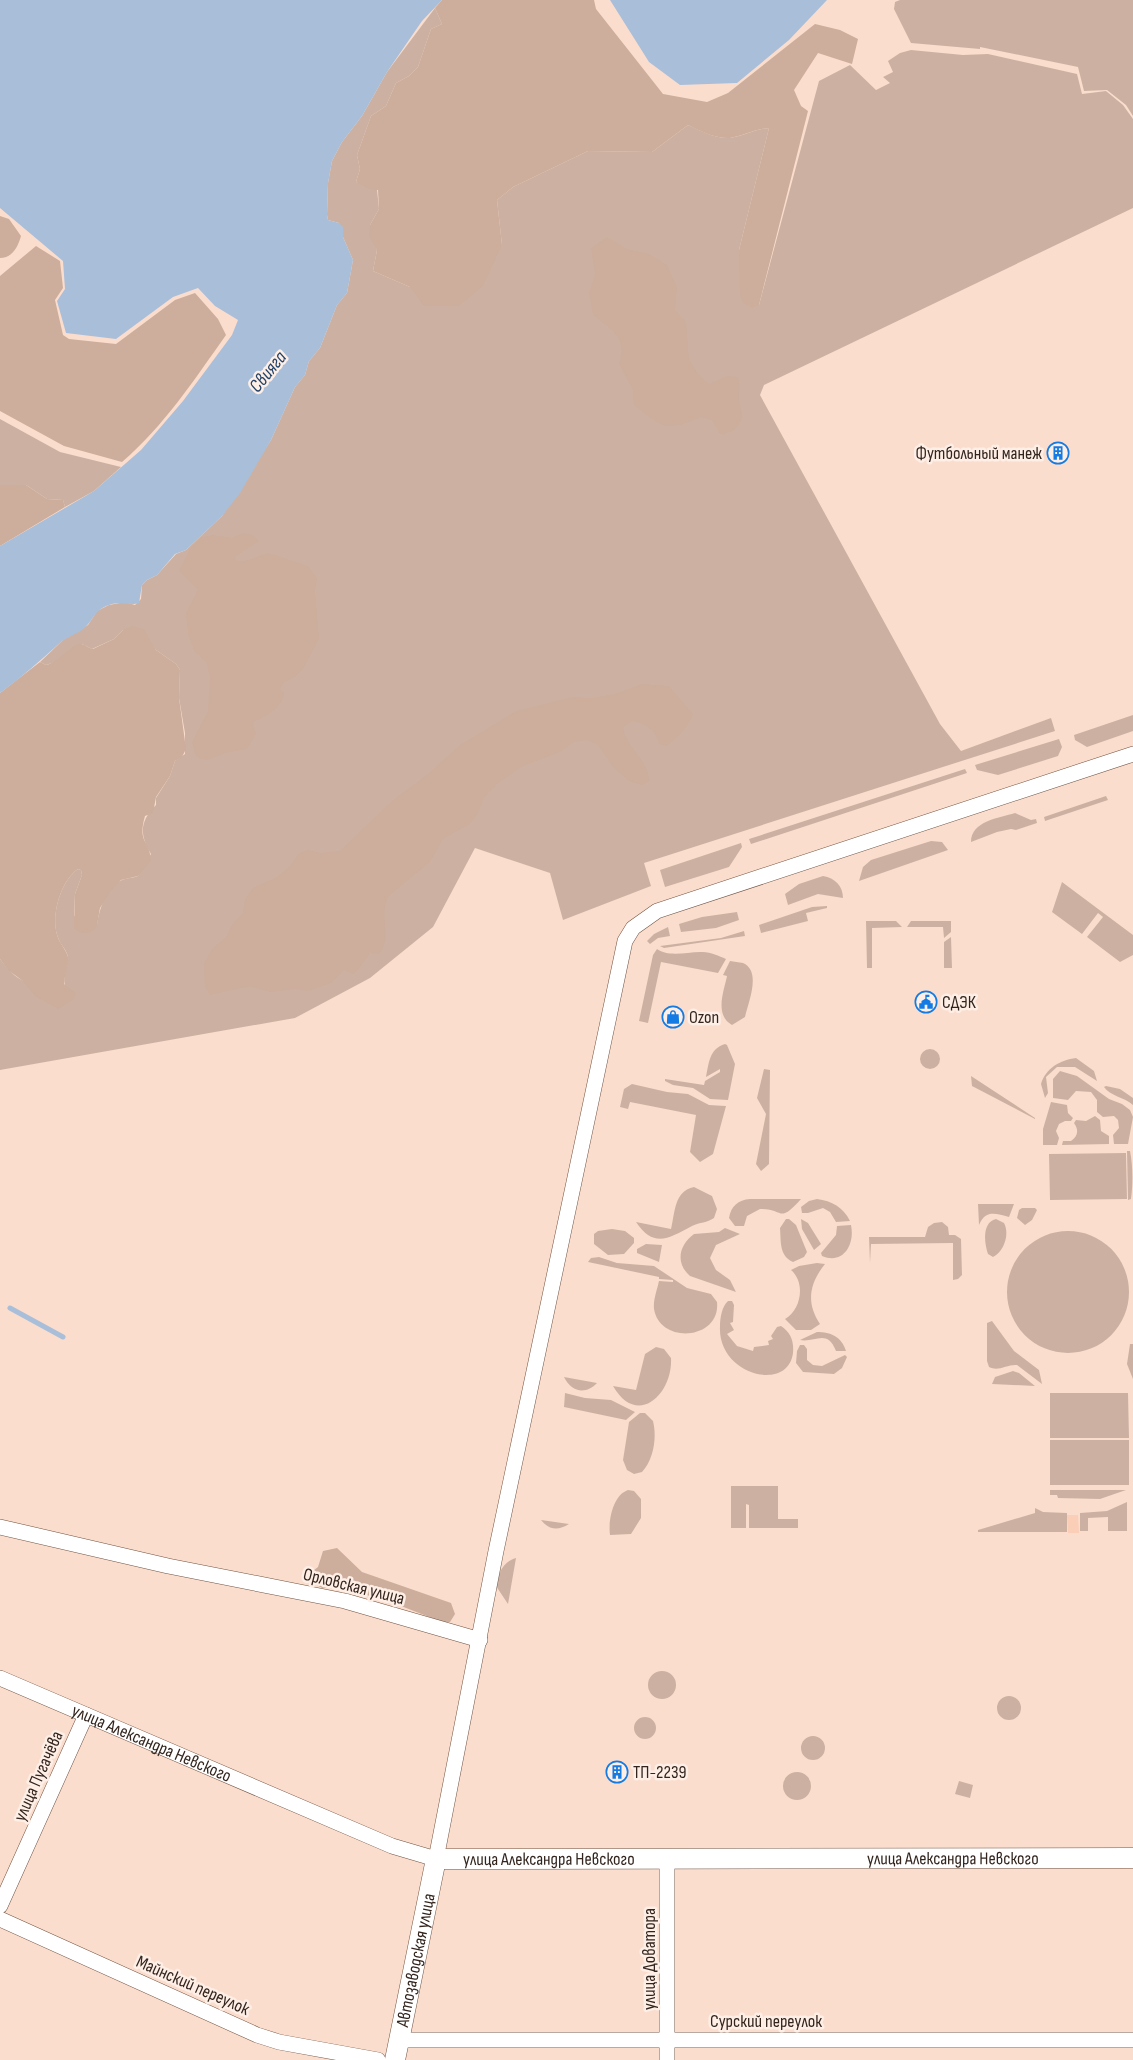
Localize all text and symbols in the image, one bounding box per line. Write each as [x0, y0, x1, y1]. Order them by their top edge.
water label: Свияга [245, 346, 292, 397]
building icon: Футбольный манеж [1046, 441, 1070, 465]
place label: Футбольный манеж [915, 443, 1042, 464]
public building icon: СДЭК [914, 990, 938, 1014]
place label: СДЭК [942, 992, 977, 1013]
shop icon: Ozon [661, 1005, 685, 1029]
place label: Ozon [689, 1007, 719, 1028]
street label: Орловская улица [301, 1564, 407, 1609]
street label: улица Александра Невского [68, 1700, 234, 1787]
street label: улица Пугачёва [9, 1728, 68, 1824]
building icon: ТП-2239 [605, 1760, 629, 1784]
place label: ТП-2239 [633, 1762, 686, 1783]
street label: улица Александра Невского [867, 1848, 1039, 1869]
street label: улица Александра Невского [463, 1849, 635, 1870]
street label: Автозаводская улица [392, 1891, 440, 2030]
street label: улица Доватора [639, 1908, 660, 2010]
street label: Майнский переулок [133, 1951, 253, 2020]
street label: Сурский переулок [710, 2011, 822, 2032]

